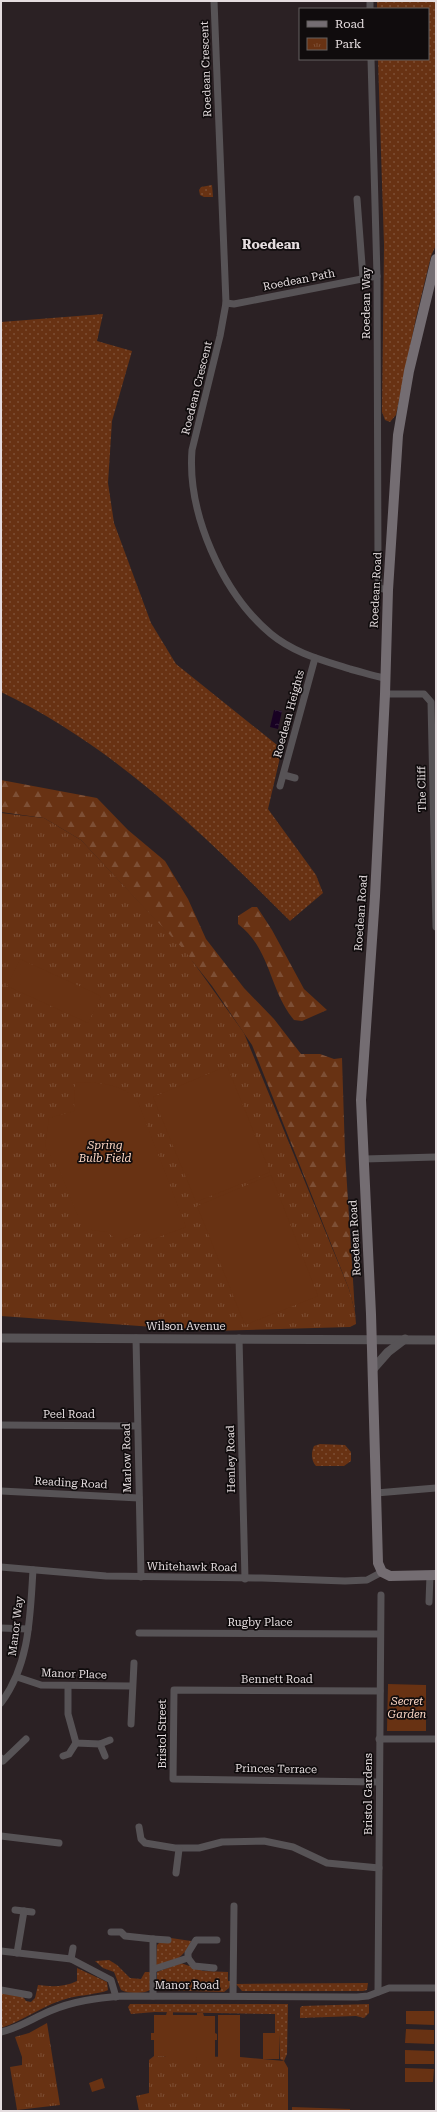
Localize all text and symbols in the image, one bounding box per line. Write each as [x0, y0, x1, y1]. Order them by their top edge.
legend [299, 8, 429, 60]
text: Road [335, 17, 365, 31]
street label: Roedean Crescent [198, 21, 214, 117]
text: Park [335, 37, 362, 51]
district label: Roedean [242, 237, 300, 252]
street label: Roedean Way [360, 266, 373, 339]
street label: Roedean Path [262, 267, 336, 293]
street label: Roedean Crescent [179, 340, 215, 436]
street label: Roedean Road [368, 552, 384, 628]
street label: Roedean Heights [271, 669, 307, 759]
street label: The Cliff [415, 765, 429, 812]
street label: Roedean Road [352, 875, 370, 951]
park label: Spring Bulb Field [78, 1139, 131, 1165]
street label: Roedean Road [347, 1200, 363, 1276]
street label: Wilson Avenue [146, 1320, 226, 1333]
street label: Peel Road [43, 1408, 95, 1421]
street label: Marlow Road [120, 1423, 134, 1493]
street label: Henley Road [224, 1425, 238, 1493]
street label: Reading Road [34, 1475, 108, 1491]
street label: Whitehawk Road [147, 1560, 237, 1574]
street label: Manor Way [6, 1595, 26, 1657]
street label: Rugby Place [227, 1616, 293, 1629]
street label: Manor Place [41, 1666, 107, 1682]
street label: Bennett Road [241, 1673, 313, 1686]
park label: Secret Garden [388, 1695, 427, 1721]
street label: Bristol Street [156, 1699, 169, 1769]
street label: Bristol Gardens [362, 1753, 375, 1835]
street label: Princes Terrace [235, 1762, 317, 1776]
street label: Manor Road [155, 1979, 219, 1992]

